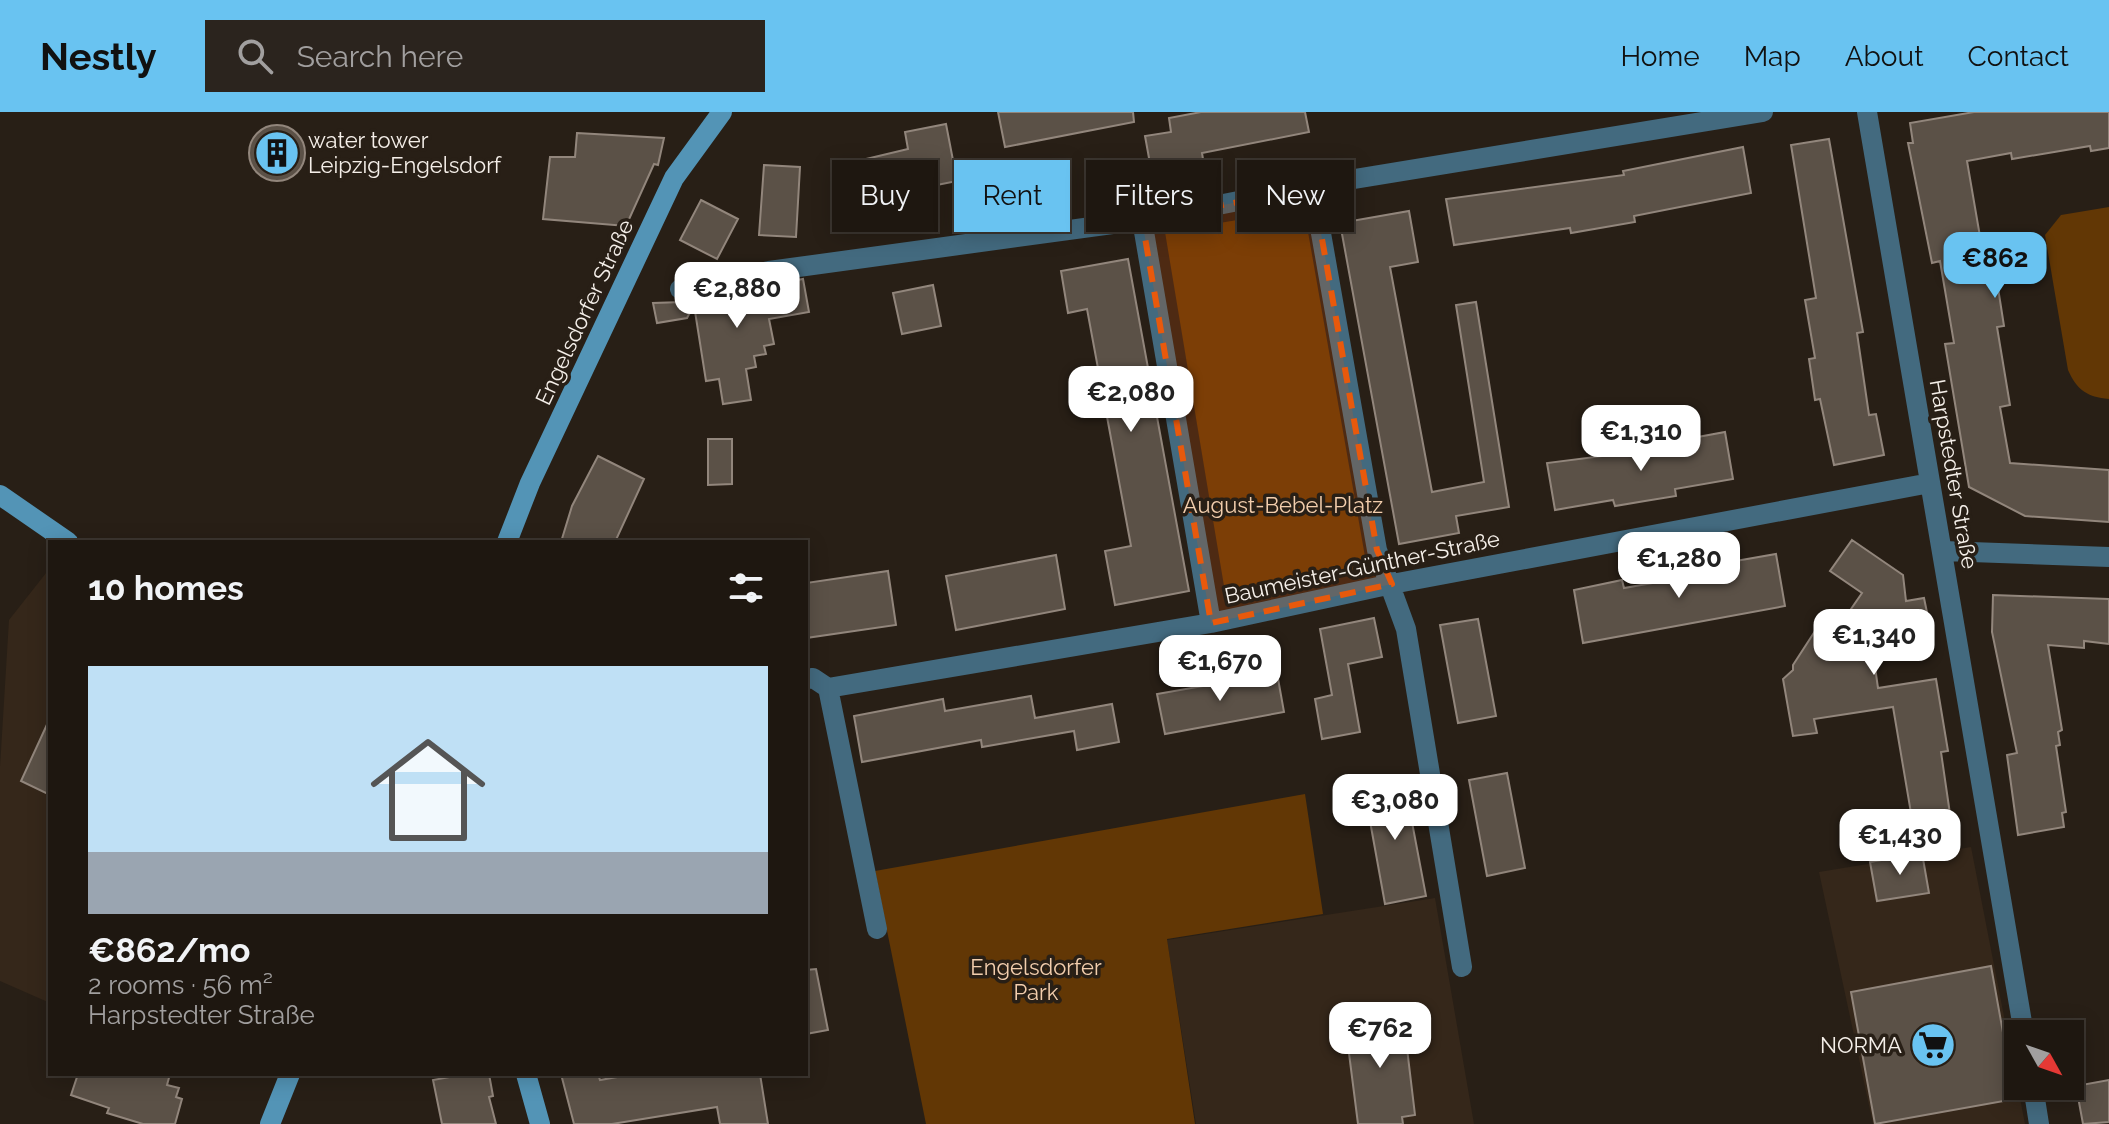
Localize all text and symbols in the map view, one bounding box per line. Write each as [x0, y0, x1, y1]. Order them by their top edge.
search box [205, 20, 765, 92]
text: Nestly [40, 34, 157, 79]
icon: search [233, 34, 277, 78]
text: Search here [297, 39, 463, 74]
text: Home [1620, 40, 1700, 73]
text: Map [1744, 40, 1801, 73]
text: About [1845, 40, 1924, 73]
text: Contact [1968, 40, 2069, 73]
place label: water tower Leipzig-Engelsdorf [308, 127, 502, 178]
building icon: water tower Leipzig-Engelsdorf [253, 129, 301, 177]
chip: Buy [832, 160, 938, 232]
chip: Rent [954, 160, 1070, 232]
chip: Filters [1086, 160, 1221, 232]
chip: New [1237, 160, 1354, 232]
street label: Engelsdorfer Straße [530, 215, 638, 409]
pin: €862 [1948, 232, 2042, 300]
text: €862 [1962, 243, 2028, 273]
pin: €2,880 [672, 262, 802, 330]
text: €2,880 [693, 273, 781, 303]
pin: €2,080 [1066, 366, 1196, 434]
text: €2,080 [1086, 377, 1176, 407]
street label: Harpstedter Straße [1925, 377, 1983, 571]
pin: €1,310 [1576, 405, 1706, 473]
text: €1,310 [1600, 416, 1682, 446]
park label: August-Bebel-Platz [1183, 492, 1383, 518]
street label: Baumeister-Günther-Straße [1222, 525, 1502, 609]
pin: €1,280 [1614, 532, 1744, 600]
text: €1,280 [1636, 543, 1722, 573]
icon: filters [724, 566, 768, 610]
text: 10 homes [88, 568, 244, 608]
pin: €1,340 [1809, 609, 1939, 677]
text: €1,340 [1832, 620, 1916, 650]
pin: €1,670 [1155, 635, 1285, 703]
text: €1,670 [1177, 646, 1263, 676]
icon: home [356, 718, 500, 862]
pin: €3,080 [1330, 774, 1460, 842]
text: €3,080 [1351, 785, 1439, 815]
pin: €1,430 [1835, 809, 1965, 877]
text: €1,430 [1858, 820, 1942, 850]
text: €862/mo [88, 930, 250, 970]
park label: Engelsdorfer Park [970, 954, 1102, 1005]
text: 2 rooms · 56 m² [88, 970, 273, 1000]
text: Harpstedter Straße [88, 1000, 315, 1030]
pin: €762 [1333, 1002, 1427, 1070]
text: €762 [1347, 1013, 1413, 1043]
north arrow [2004, 1020, 2084, 1100]
map controls [2004, 1020, 2084, 1100]
supermarket icon: NORMA [1909, 1021, 1957, 1069]
place label: NORMA [1820, 1032, 1902, 1058]

